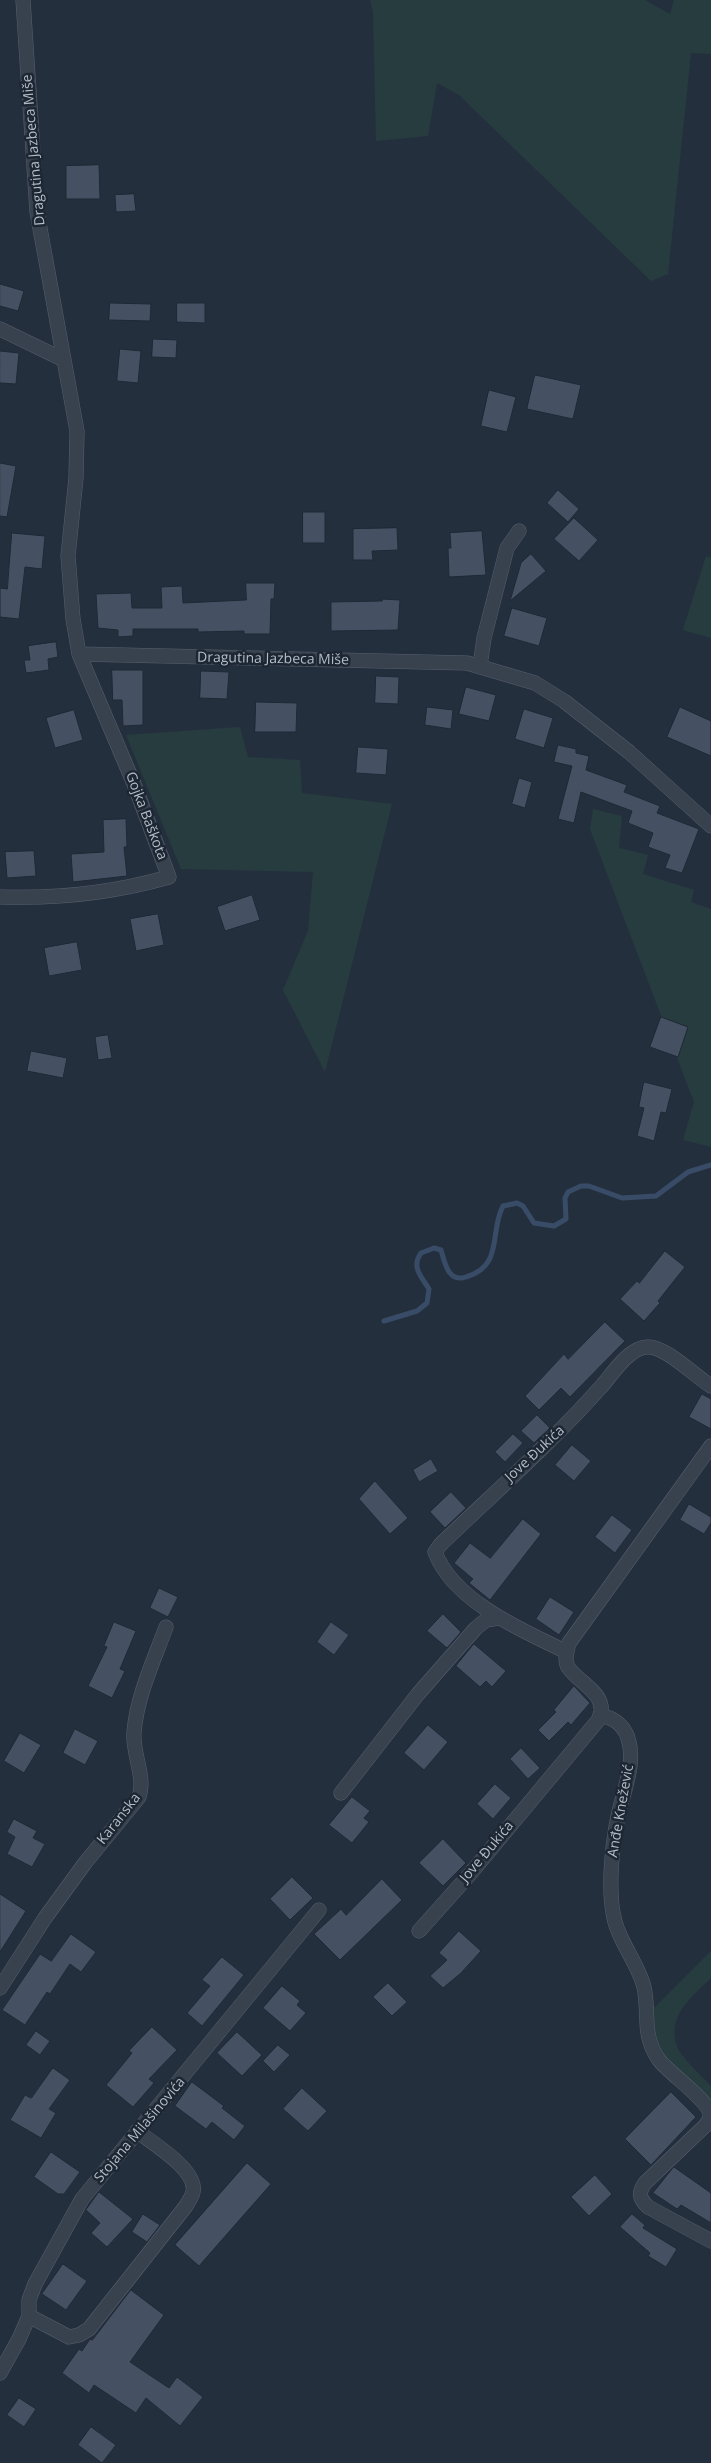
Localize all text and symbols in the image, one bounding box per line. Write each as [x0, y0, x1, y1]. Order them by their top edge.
street label: Dragutina Jazbeca Miše [19, 74, 49, 226]
street label: Dragutina Jazbeca Miše [197, 649, 349, 669]
street label: Gojka Baškota [122, 770, 170, 862]
street label: Jove Đukića [502, 1422, 568, 1486]
street label: Anđe Knežević [605, 1763, 637, 1859]
street label: Karanska [94, 1790, 144, 1848]
street label: Jove Đukića [457, 1818, 517, 1886]
street label: Stojana Milašinovića [91, 2074, 189, 2186]

